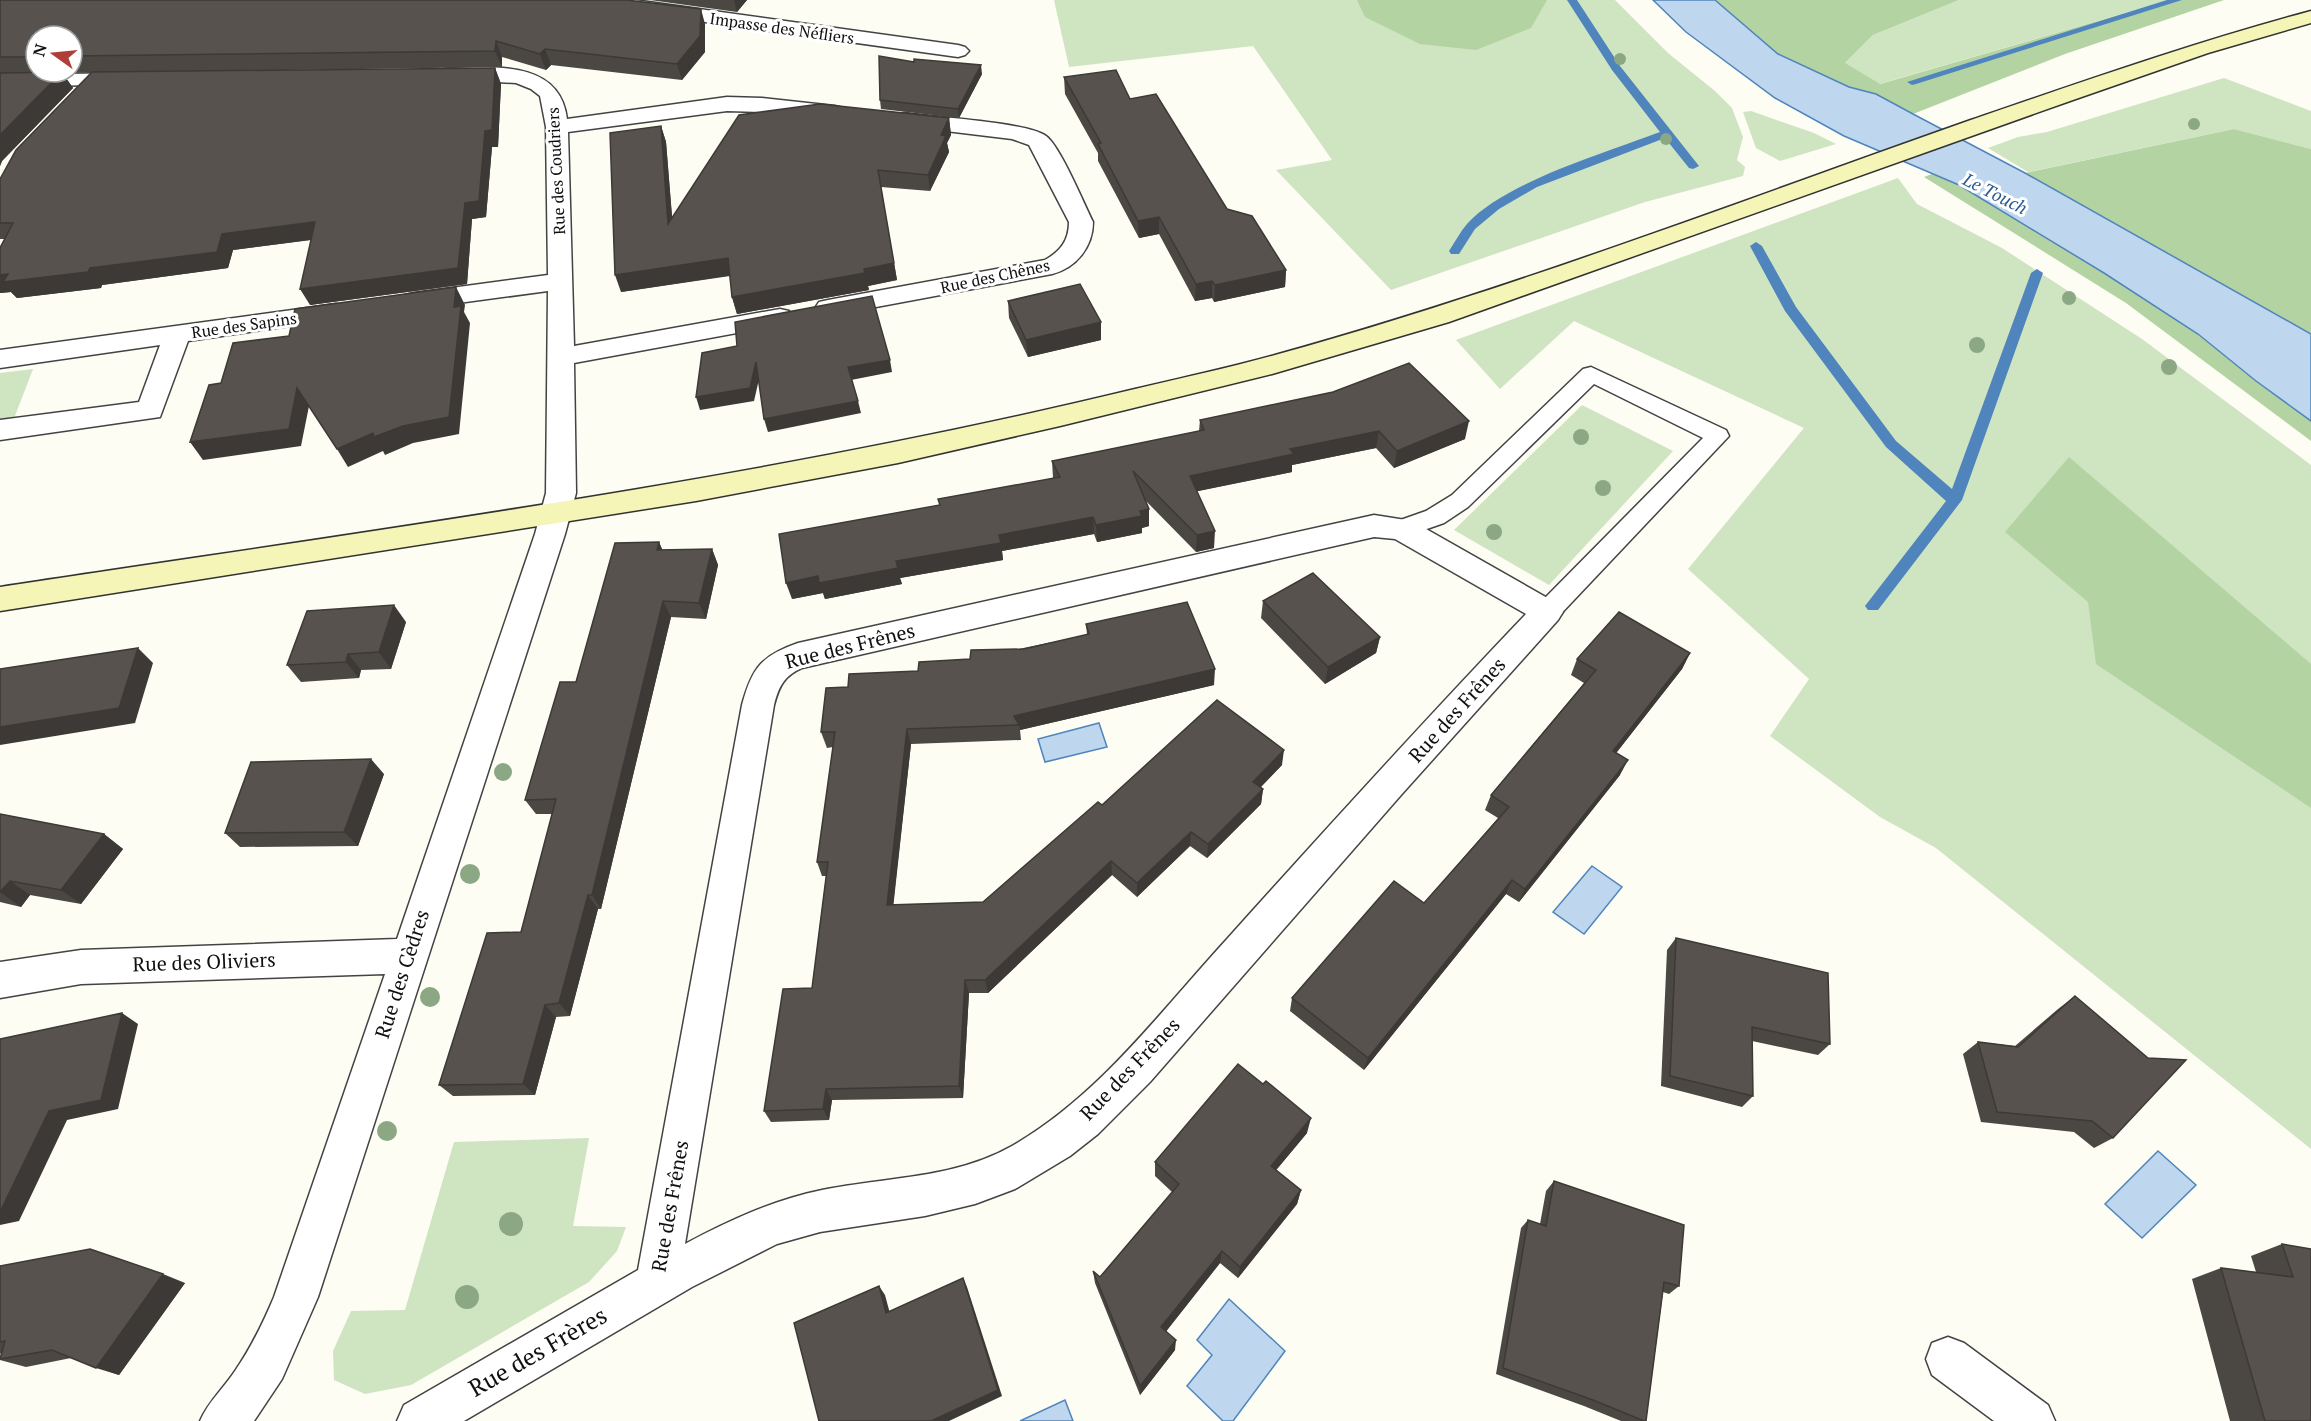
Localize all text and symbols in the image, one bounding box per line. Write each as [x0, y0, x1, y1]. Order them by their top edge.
street label: Impasse des Néfliers [708, 7, 856, 49]
north arrow [24, 24, 84, 84]
text: N [27, 41, 52, 59]
street label: Rue des Coudriers [542, 106, 570, 235]
water label: Le Touch [1958, 166, 2032, 219]
street label: Rue des Chênes [938, 254, 1052, 298]
street label: Rue des Sapins [190, 307, 298, 343]
street label: Rue des Frênes [782, 616, 918, 675]
street label: Rue des Frênes [1402, 651, 1511, 768]
street label: Rue des Cèdres [368, 906, 435, 1042]
street label: Rue des Oliviers [132, 946, 276, 977]
street label: Rue des Frênes [1074, 1011, 1186, 1126]
street label: Rue des Frênes [645, 1138, 694, 1274]
street label: Rue des Frères [463, 1299, 612, 1404]

